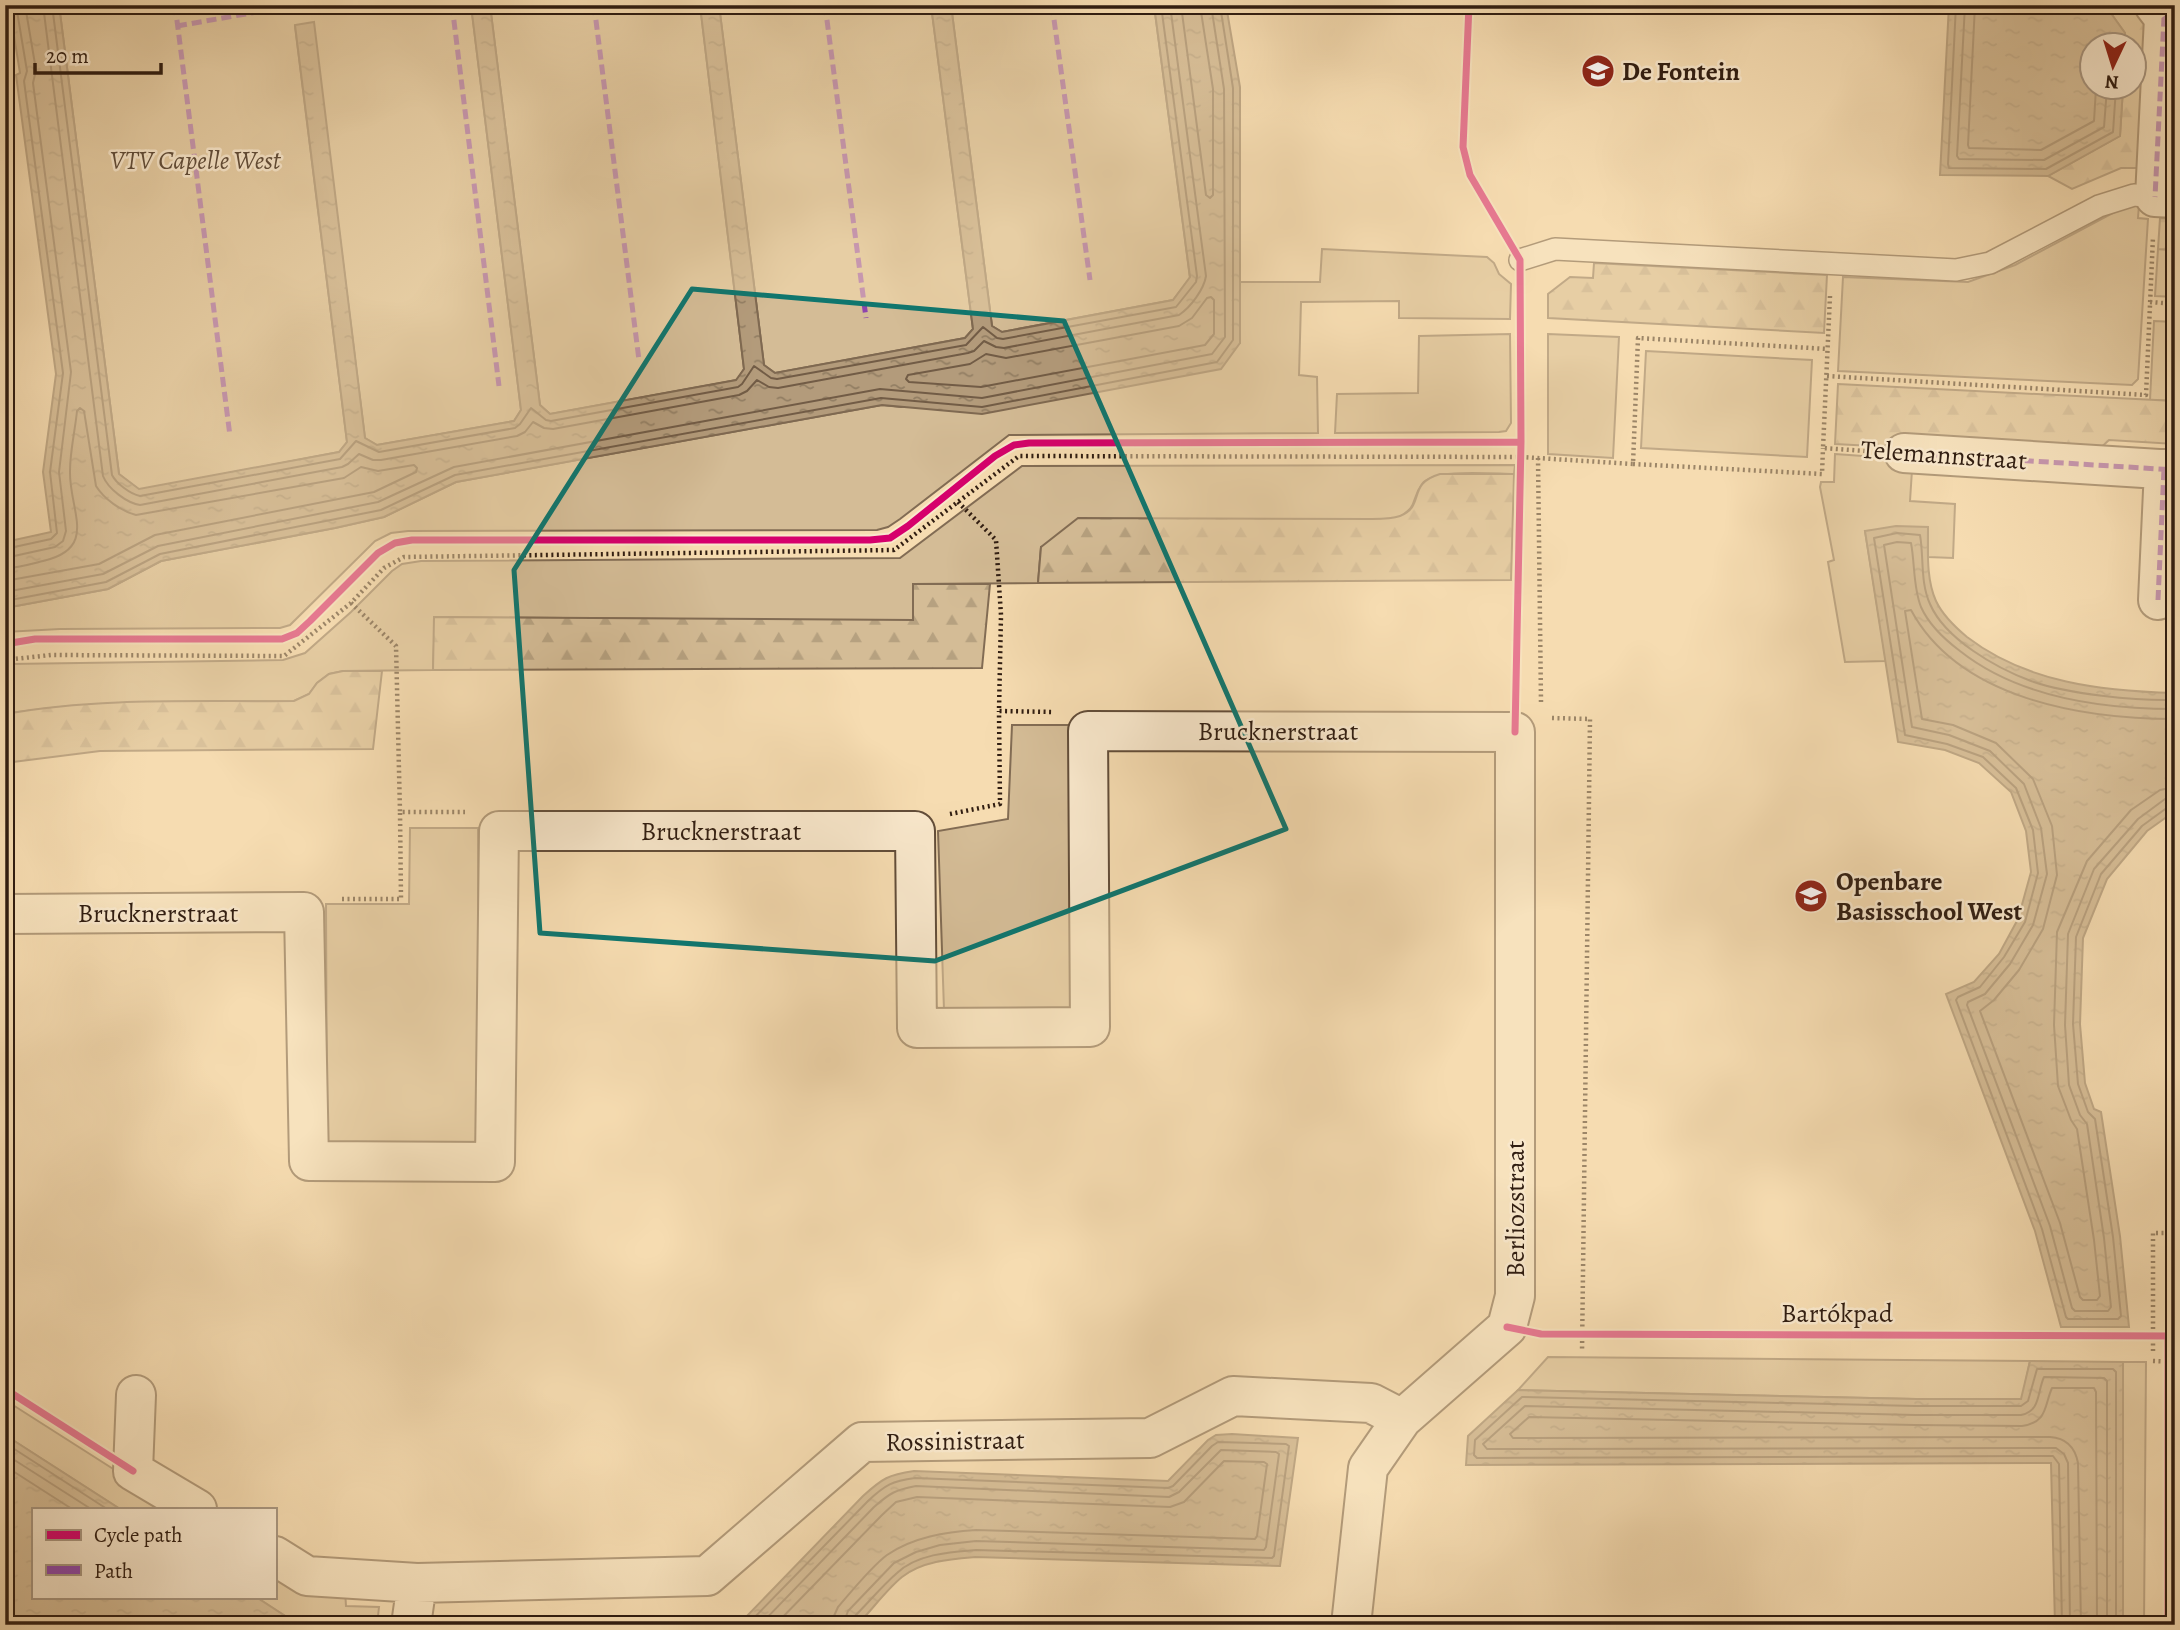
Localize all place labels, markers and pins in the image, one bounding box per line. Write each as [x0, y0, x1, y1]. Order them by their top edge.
school or university icon: De Fontein [1579, 52, 1617, 90]
place label: De Fontein [1622, 54, 1740, 89]
place label: Openbare Basisschool West [1836, 864, 2023, 929]
school or university icon: Openbare Basisschool West [1792, 877, 1830, 915]

